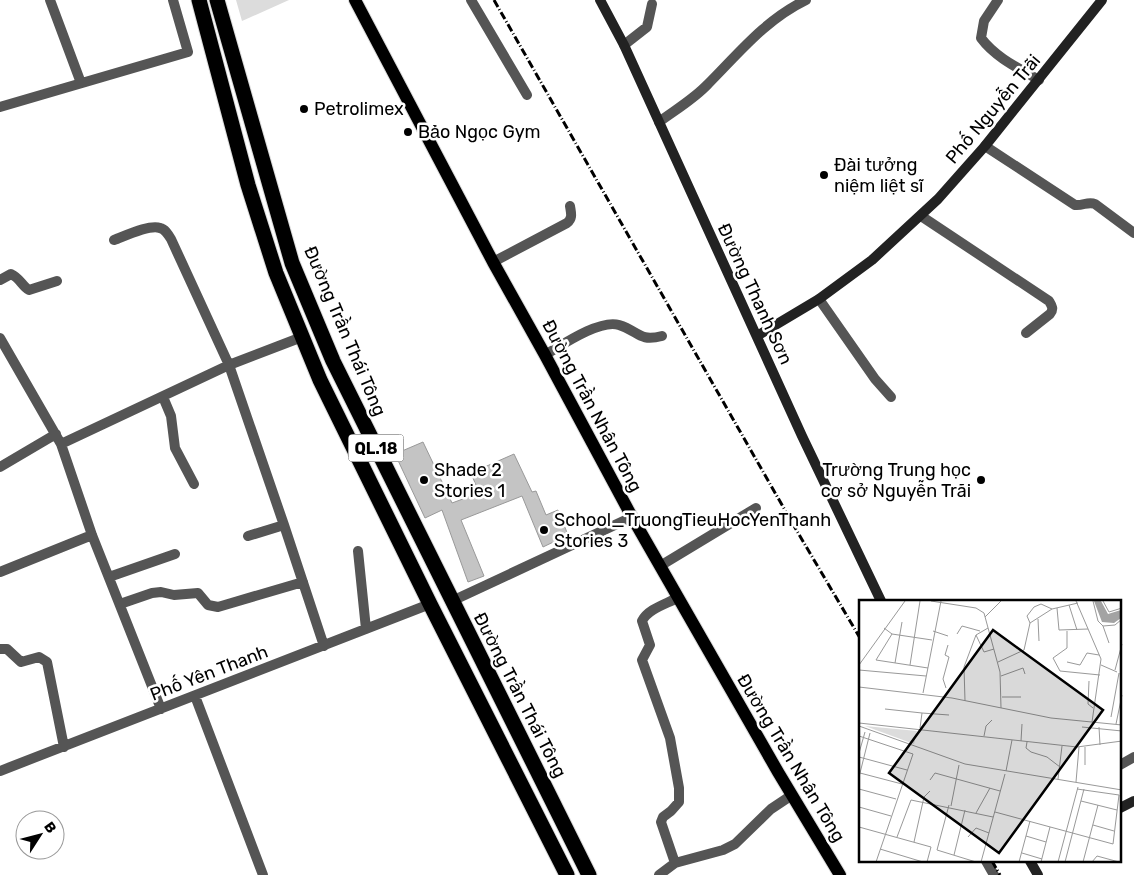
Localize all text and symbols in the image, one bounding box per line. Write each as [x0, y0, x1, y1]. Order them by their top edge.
street label: Phố Nguyễn Trãi [940, 49, 1045, 168]
place label: Petrolimex [314, 98, 404, 120]
marker: Petrolimex [298, 103, 310, 115]
place label: Bảo Ngọc Gym [418, 121, 541, 143]
marker: Bảo Ngọc Gym [402, 126, 414, 138]
place label: Đài tưởng niệm liệt sĩ [834, 154, 924, 197]
marker: Đài tưởng niệm liệt sĩ [818, 169, 830, 181]
street label: Đường Thanh Sơn [713, 220, 797, 368]
street label: Đường Trần Thái Tông [299, 242, 392, 419]
street label: Đường Trần Nhân Tông [537, 316, 647, 496]
road number: QL.18 [348, 434, 404, 462]
place label: Shade 2 Stories 1 [434, 459, 505, 502]
place label: Trường Trung học cơ sở Nguyễn Trãi [821, 459, 971, 502]
marker: Shade 2 Stories 1 [418, 474, 430, 486]
marker: Trường Trung học cơ sở Nguyễn Trãi [975, 474, 987, 486]
place label: School_TruongTieuHocYenThanh Stories 3 [554, 509, 831, 552]
marker: School_TruongTieuHocYenThanh Stories 3 [538, 524, 550, 536]
inset map [859, 600, 1122, 862]
street label: Đường Trần Thái Tông [469, 608, 572, 781]
street label: Phố Yên Thanh [147, 640, 271, 706]
street label: Đường Trần Nhân Tông [732, 670, 851, 846]
north arrow [15, 810, 65, 860]
text: B [40, 819, 60, 837]

